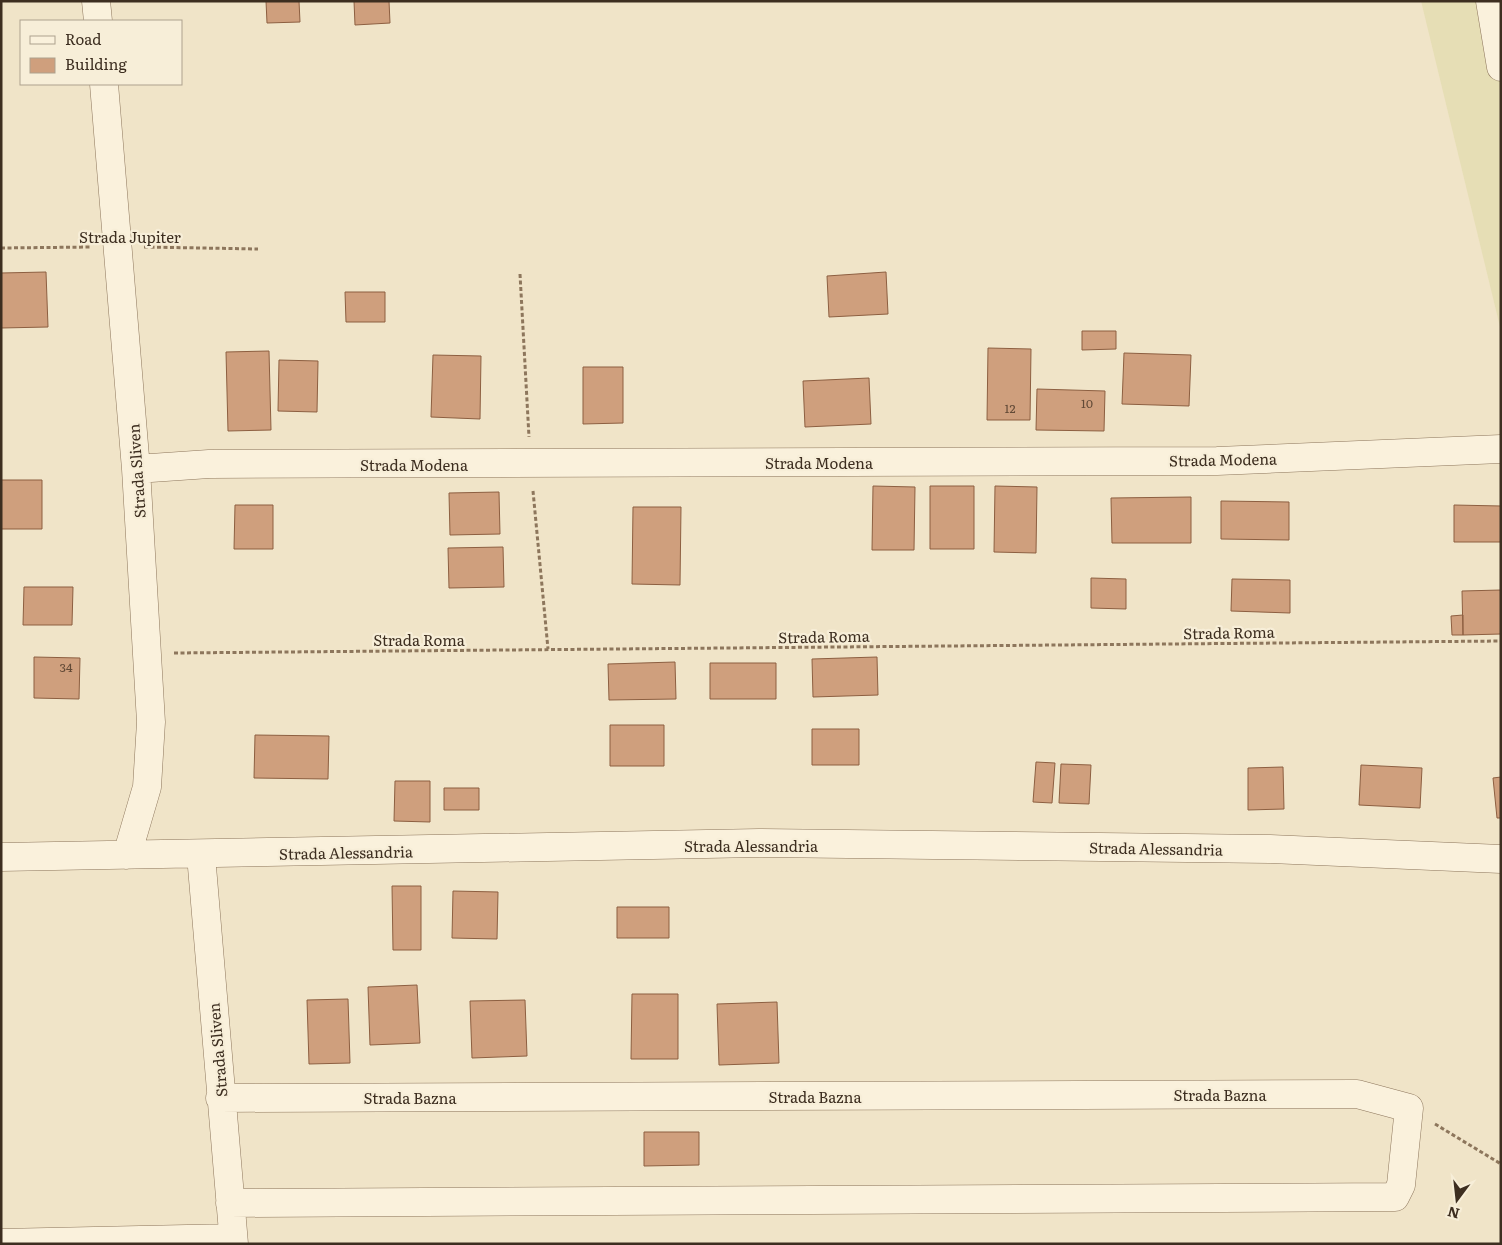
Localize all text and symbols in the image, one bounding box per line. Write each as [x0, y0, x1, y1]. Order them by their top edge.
legend [20, 20, 182, 85]
text: Road [65, 27, 101, 50]
text: Building [65, 52, 127, 75]
street label: Strada Jupiter [79, 225, 181, 248]
house number: 10 [1081, 394, 1093, 412]
house number: 12 [1005, 399, 1015, 417]
street label: Strada Sliven [121, 423, 151, 519]
street label: Strada Modena [1169, 447, 1278, 471]
street label: Strada Modena [765, 451, 874, 474]
street label: Strada Modena [360, 453, 469, 476]
street label: Strada Roma [1183, 620, 1276, 644]
street label: Strada Roma [778, 624, 871, 648]
street label: Strada Roma [373, 628, 466, 651]
house number: 34 [59, 658, 73, 676]
street label: Strada Alessandria [684, 834, 819, 857]
street label: Strada Alessandria [1089, 835, 1224, 861]
street label: Strada Alessandria [279, 839, 414, 865]
street label: Strada Sliven [201, 1002, 233, 1098]
street label: Strada Bazna [1173, 1083, 1268, 1106]
street label: Strada Bazna [768, 1085, 863, 1108]
street label: Strada Bazna [363, 1086, 458, 1109]
north arrow [1432, 1175, 1482, 1225]
text: N [1445, 1202, 1462, 1225]

